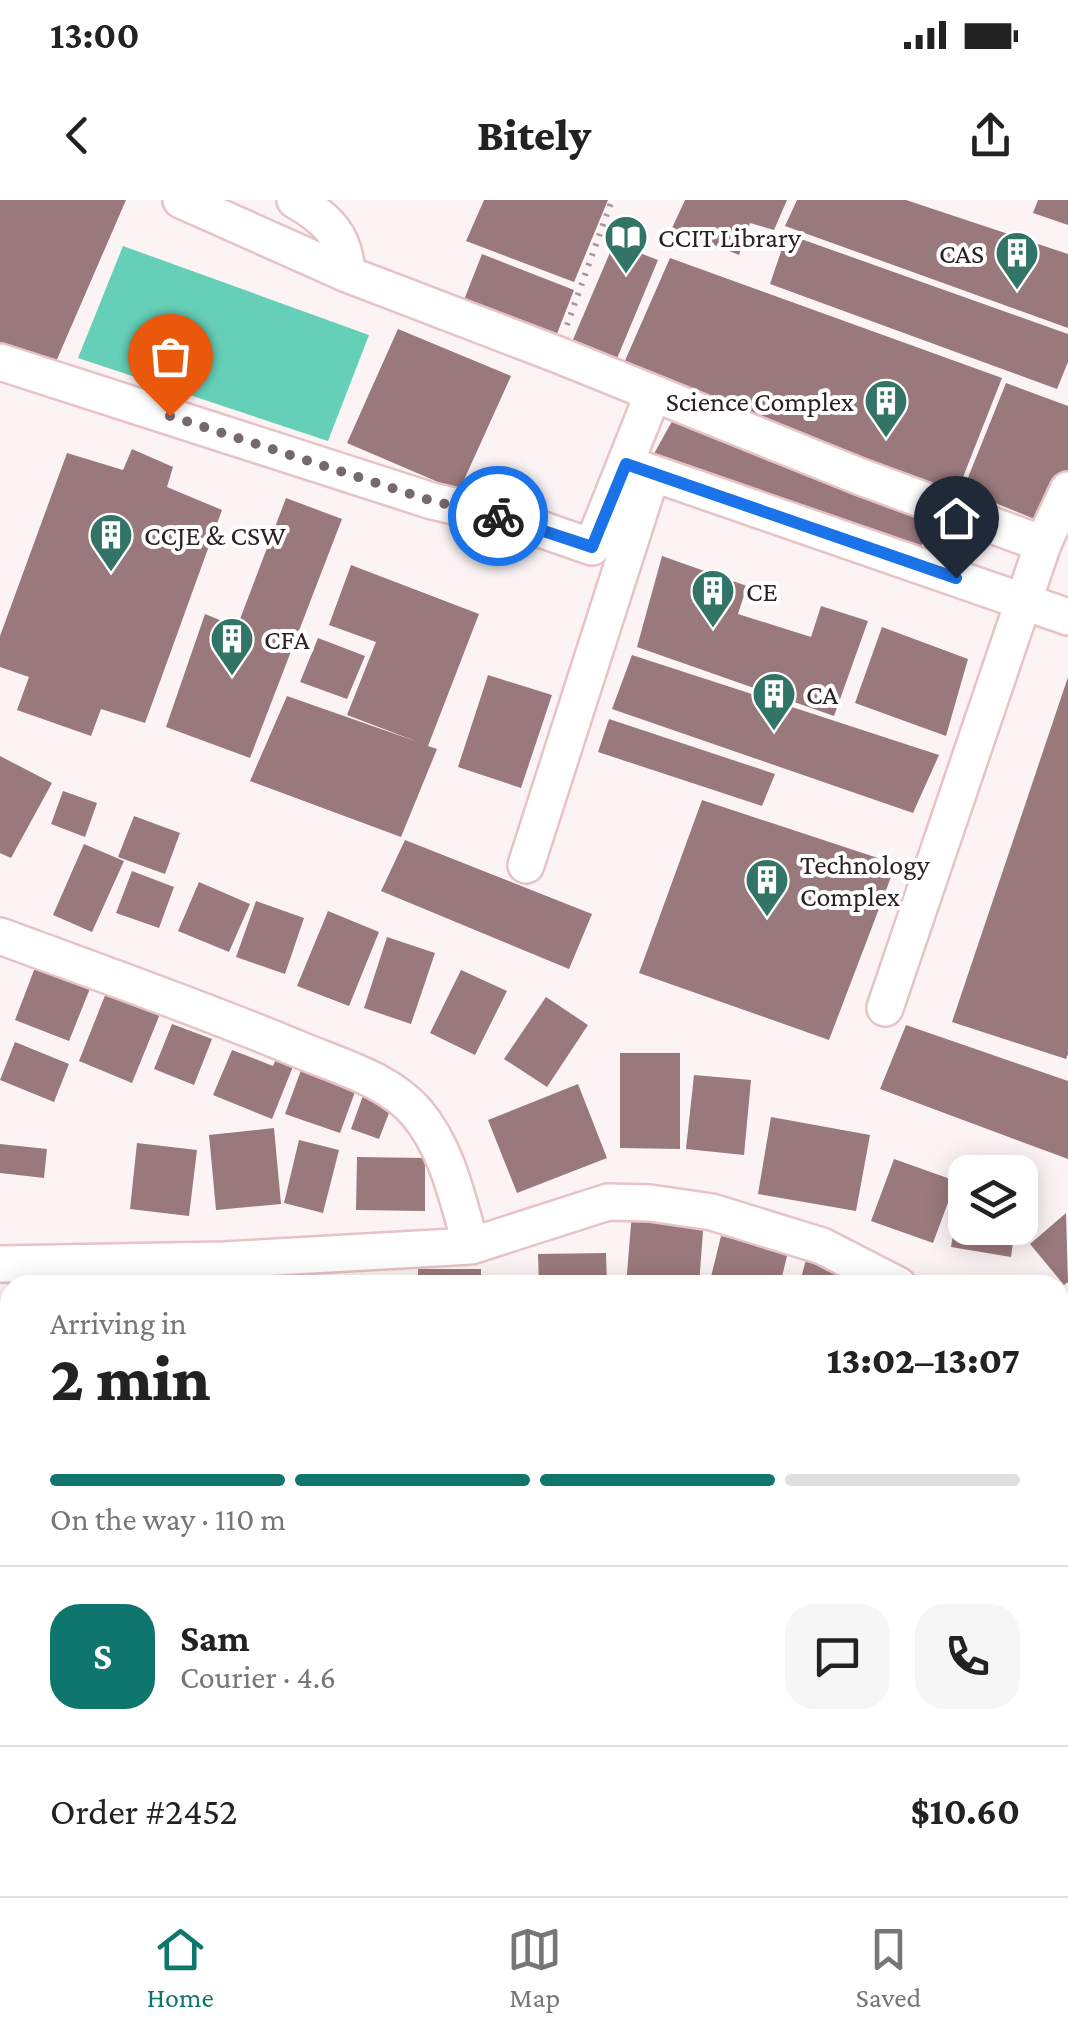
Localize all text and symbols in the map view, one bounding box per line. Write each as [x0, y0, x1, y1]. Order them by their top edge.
text: 13:00 [50, 14, 140, 56]
icon: back [50, 108, 105, 163]
icon: share [963, 108, 1018, 163]
text: Bitely [477, 110, 591, 160]
library icon: CCIT Library [603, 214, 649, 275]
place label: CCIT Library [658, 222, 802, 253]
building icon: CAS [994, 230, 1040, 291]
place label: CAS [939, 238, 984, 269]
pin [128, 314, 213, 417]
icon: bag [143, 329, 198, 384]
building icon: Science Complex [863, 378, 909, 439]
place label: Science Complex [666, 386, 854, 417]
courier [448, 466, 548, 566]
pin [914, 476, 999, 579]
icon: bike [471, 489, 526, 544]
icon: home [929, 491, 984, 546]
building icon: CCJE & CSW [88, 512, 134, 573]
place label: CCJE & CSW [144, 520, 286, 551]
building icon: CE [690, 568, 736, 629]
place label: CE [746, 576, 778, 607]
building icon: CFA [209, 616, 255, 677]
place label: CFA [264, 624, 310, 655]
building icon: CA [751, 671, 797, 732]
place label: CA [806, 679, 838, 710]
place label: Technology Complex [800, 849, 931, 912]
building icon: Technology Complex [744, 857, 790, 918]
map controls [948, 1155, 1038, 1245]
button: layers [948, 1155, 1038, 1245]
text: Arriving in [50, 1305, 187, 1341]
text: 13:02–13:07 [827, 1339, 1020, 1381]
text: 2 min [50, 1342, 211, 1414]
text: On the way · 110 m [50, 1501, 286, 1537]
button: chat [785, 1604, 890, 1709]
button: phone [915, 1604, 1020, 1709]
text: Sam [180, 1617, 250, 1659]
text: S [93, 1635, 112, 1677]
text: Courier · 4.6 [180, 1659, 336, 1695]
text: Order #2452 [50, 1790, 237, 1832]
text: $10.60 [911, 1790, 1020, 1832]
tab: Home [147, 1922, 214, 2013]
tab: Map [507, 1922, 562, 2013]
tab: Saved [856, 1922, 921, 2013]

